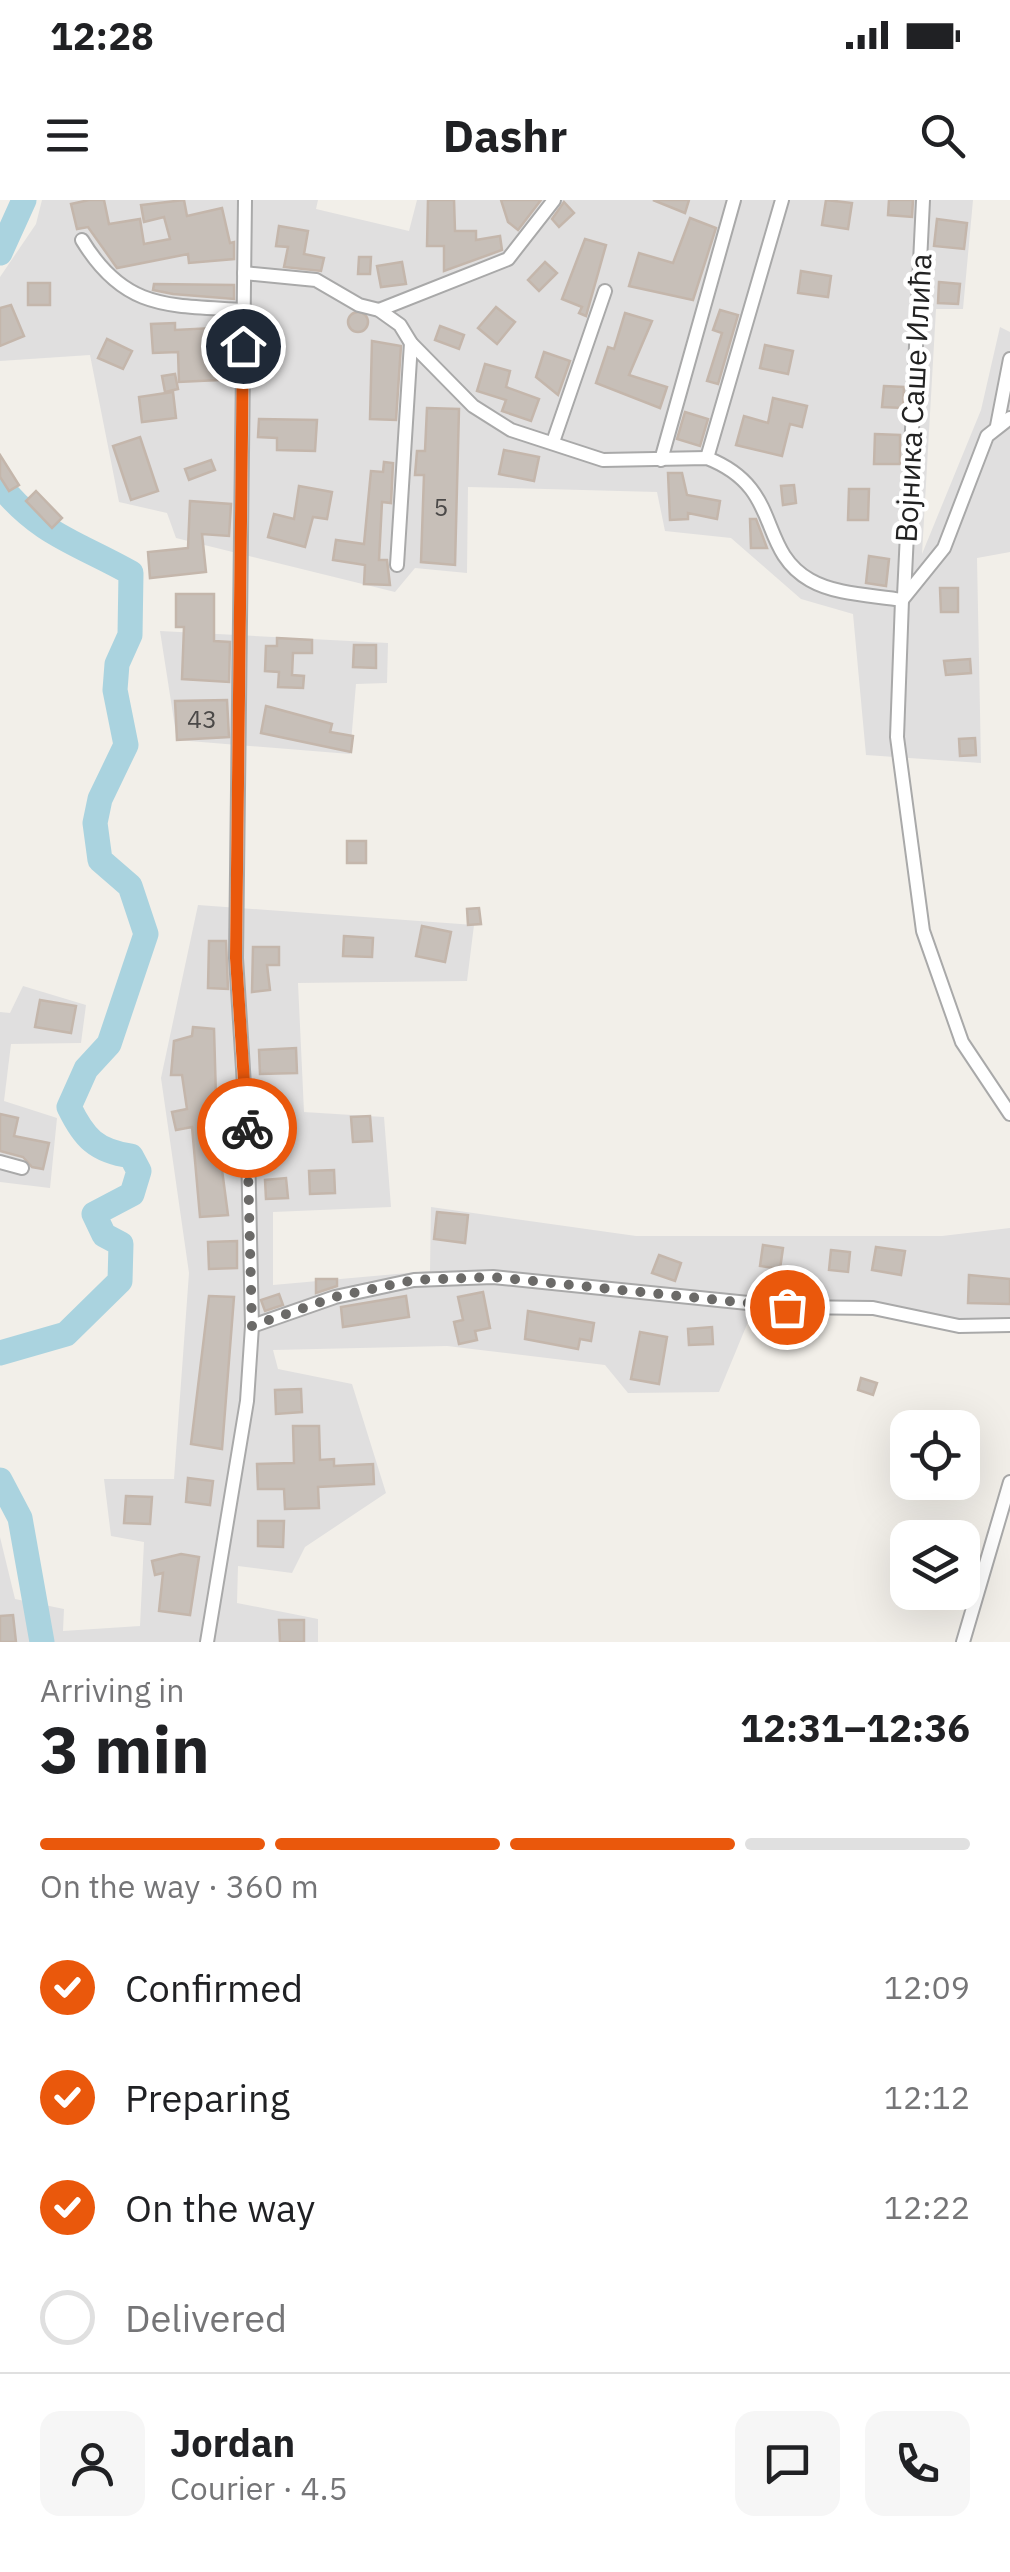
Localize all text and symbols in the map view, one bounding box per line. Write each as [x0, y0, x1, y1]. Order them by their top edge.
text: 12:28 [50, 11, 154, 60]
text: Dashr [443, 106, 567, 164]
icon: menu [40, 108, 95, 163]
icon: search [915, 108, 970, 163]
street label: Војника Саше Илића [885, 252, 940, 543]
pin [201, 304, 286, 389]
icon: home [216, 319, 271, 374]
house number: 5 [433, 490, 449, 523]
house number: 43 [187, 702, 217, 735]
courier [197, 1078, 297, 1178]
icon: bike [220, 1101, 275, 1156]
pin [745, 1265, 830, 1350]
icon: bag [760, 1280, 815, 1335]
map controls [890, 1410, 980, 1610]
button: locate [890, 1410, 980, 1500]
button: layers [890, 1520, 980, 1610]
text: Arriving in [40, 1669, 185, 1711]
text: 12:31–12:36 [740, 1703, 970, 1752]
text: 3 min [40, 1706, 210, 1791]
text: On the way · 360 m [40, 1865, 319, 1907]
icon: check [40, 1960, 95, 2015]
text: Confirmed [125, 1963, 303, 2012]
text: 12:09 [884, 1966, 970, 2008]
icon: check [40, 2070, 95, 2125]
text: Preparing [125, 2073, 290, 2122]
text: 12:12 [884, 2076, 970, 2118]
icon: check [40, 2180, 95, 2235]
text: On the way [125, 2183, 315, 2232]
text: 12:22 [884, 2186, 970, 2228]
text: Delivered [125, 2293, 287, 2342]
button: person [40, 2411, 145, 2516]
button: chat [735, 2411, 840, 2516]
button: phone [865, 2411, 970, 2516]
text: Jordan [170, 2418, 295, 2467]
text: Courier · 4.5 [170, 2467, 348, 2509]

